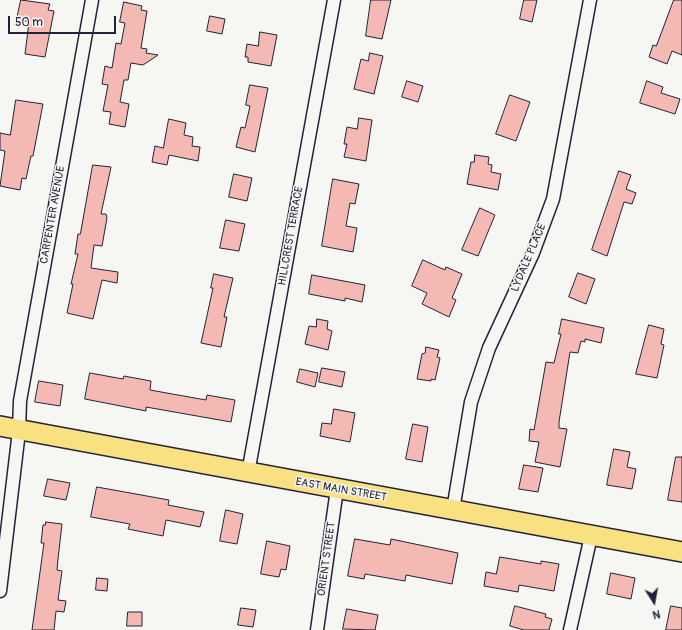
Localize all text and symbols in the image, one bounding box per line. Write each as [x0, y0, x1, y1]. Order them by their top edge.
scale bar [10, 8, 118, 34]
text: 50 m [15, 15, 43, 30]
street label: CARPENTER AVENUE [38, 165, 68, 265]
street label: HILLCREST TERRACE [276, 185, 306, 287]
street label: LYDALE PLACE [509, 222, 549, 294]
street label: EAST MAIN STREET [294, 475, 388, 505]
street label: ORIENT STREET [315, 521, 339, 597]
north arrow [634, 582, 674, 622]
text: N [651, 607, 661, 621]

